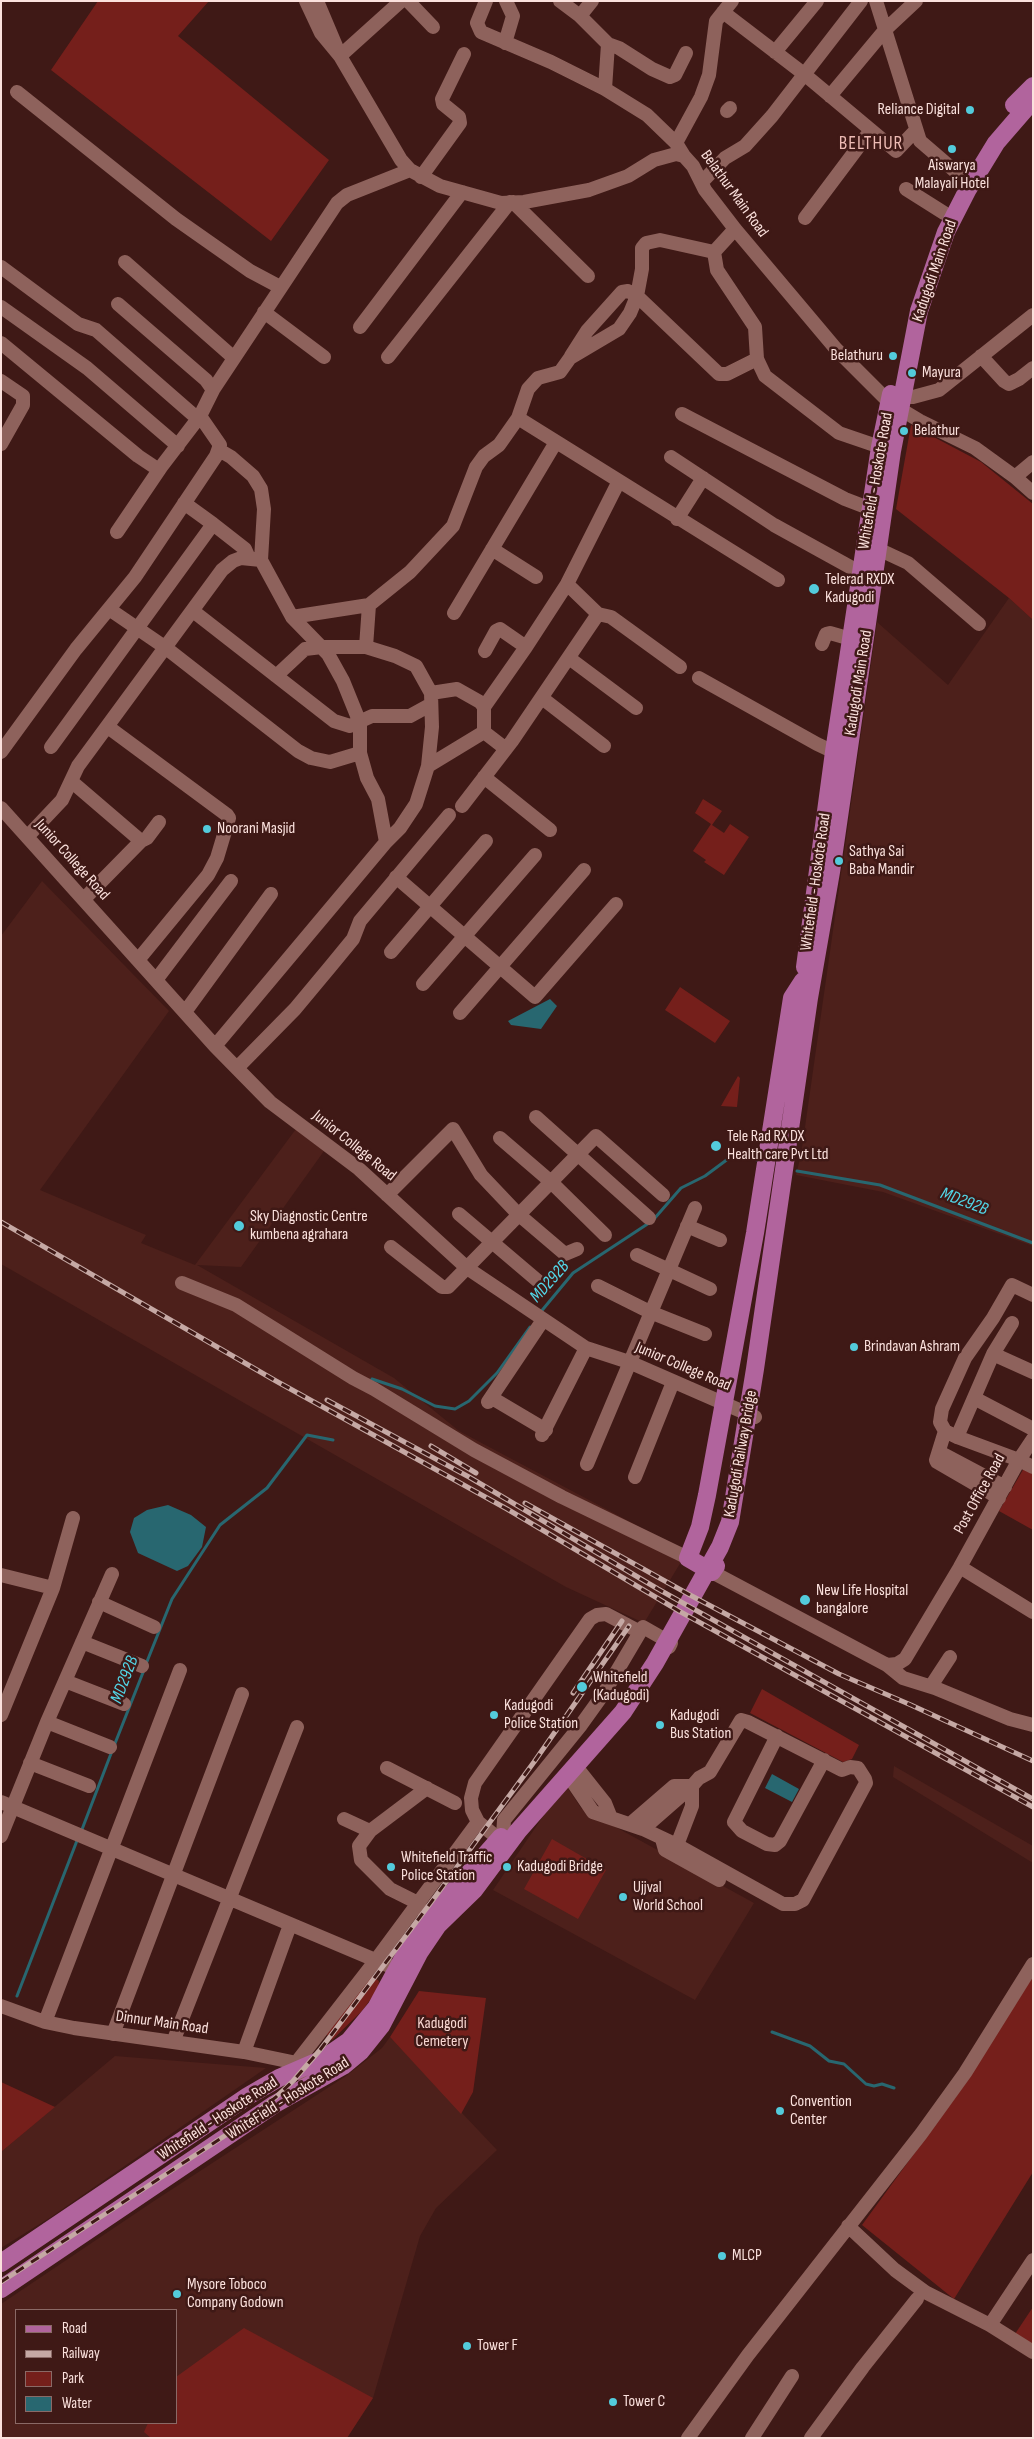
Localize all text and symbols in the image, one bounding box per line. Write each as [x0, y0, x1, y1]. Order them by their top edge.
place label: Reliance Digital [878, 100, 960, 120]
marker: Reliance Digital [964, 104, 976, 116]
district label: BELTHUR [838, 133, 904, 155]
marker: Aiswarya Malayali Hotel [946, 143, 958, 155]
street label: Belathur Main Road [696, 147, 772, 241]
place label: Aiswarya Malayali Hotel [915, 156, 989, 194]
street label: Kadugodi Main Road [909, 218, 961, 324]
place label: Belathuru [831, 346, 883, 366]
marker: Belathuru [887, 350, 899, 362]
place label: Mayura [922, 363, 961, 383]
marker: Mayura [906, 367, 918, 379]
street label: Whitefield - Hoskote Road [854, 411, 898, 551]
place label: Belathur [914, 421, 960, 441]
marker: Belathur [898, 425, 910, 437]
place label: Telerad RXDX Kadugodi [825, 570, 894, 608]
marker: Telerad RXDX Kadugodi [807, 582, 821, 596]
street label: Kadugodi Main Road [841, 629, 877, 737]
street label: Whitefield - Hoskote Road [797, 812, 835, 952]
street label: Junior College Road [31, 816, 113, 904]
place label: Noorani Masjid [217, 819, 295, 839]
marker: Noorani Masjid [201, 823, 213, 835]
place label: Sathya Sai Baba Mandir [849, 842, 914, 880]
marker: Sathya Sai Baba Mandir [833, 855, 845, 867]
street label: Junior College Road [308, 1106, 400, 1186]
place label: Tele Rad RX DX Health care Pvt Ltd [727, 1127, 828, 1165]
marker: Tele Rad RX DX Health care Pvt Ltd [709, 1139, 723, 1153]
water label: MD292B [937, 1183, 991, 1221]
place label: Sky Diagnostic Centre kumbena agrahara [250, 1207, 368, 1245]
marker: Sky Diagnostic Centre kumbena agrahara [232, 1219, 246, 1233]
water label: MD292B [526, 1257, 574, 1307]
place label: Brindavan Ashram [864, 1337, 960, 1357]
street label: Junior College Road [632, 1338, 734, 1396]
marker: Brindavan Ashram [848, 1341, 860, 1353]
street label: Kadugodi Railway Bridge [720, 1389, 762, 1519]
street label: Post Office Road [950, 1451, 1010, 1537]
place label: New Life Hospital bangalore [816, 1581, 908, 1619]
marker: New Life Hospital bangalore [798, 1593, 812, 1607]
water label: MD292B [106, 1653, 144, 1707]
place label: Whitefield (Kadugodi) [593, 1668, 649, 1706]
marker: Whitefield (Kadugodi) [575, 1680, 589, 1694]
place label: Kadugodi Police Station [504, 1696, 578, 1734]
place label: Kadugodi Bus Station [670, 1706, 731, 1744]
marker: Kadugodi Police Station [488, 1709, 500, 1721]
marker: Kadugodi Bus Station [654, 1719, 666, 1731]
place label: Whitefield Traffic Police Station [401, 1848, 492, 1886]
place label: Kadugodi Bridge [517, 1857, 603, 1877]
marker: Whitefield Traffic Police Station [385, 1861, 397, 1873]
marker: Kadugodi Bridge [501, 1861, 513, 1873]
place label: Ujjval World School [633, 1878, 703, 1916]
marker: Ujjval World School [617, 1891, 629, 1903]
street label: Dinnur Main Road [115, 2007, 209, 2039]
park label: Kadugodi Cemetery [416, 2014, 468, 2052]
street label: WhiteField - Hoskote Road [223, 2053, 353, 2145]
street label: Whitefield - Hoskote Road [155, 2073, 281, 2165]
place label: Convention Center [790, 2092, 852, 2130]
marker: Convention Center [774, 2105, 786, 2117]
place label: MLCP [732, 2246, 762, 2266]
marker: MLCP [716, 2250, 728, 2262]
place label: Mysore Toboco Company Godown [187, 2275, 284, 2313]
marker: Mysore Toboco Company Godown [171, 2288, 183, 2300]
legend [15, 2309, 178, 2424]
text: Road [62, 2319, 87, 2338]
place label: Tower F [477, 2336, 518, 2356]
marker: Tower F [461, 2340, 473, 2352]
text: Railway [62, 2344, 100, 2363]
text: Park [62, 2369, 84, 2388]
place label: Tower C [623, 2392, 665, 2412]
text: Water [62, 2394, 92, 2413]
marker: Tower C [607, 2396, 619, 2408]

